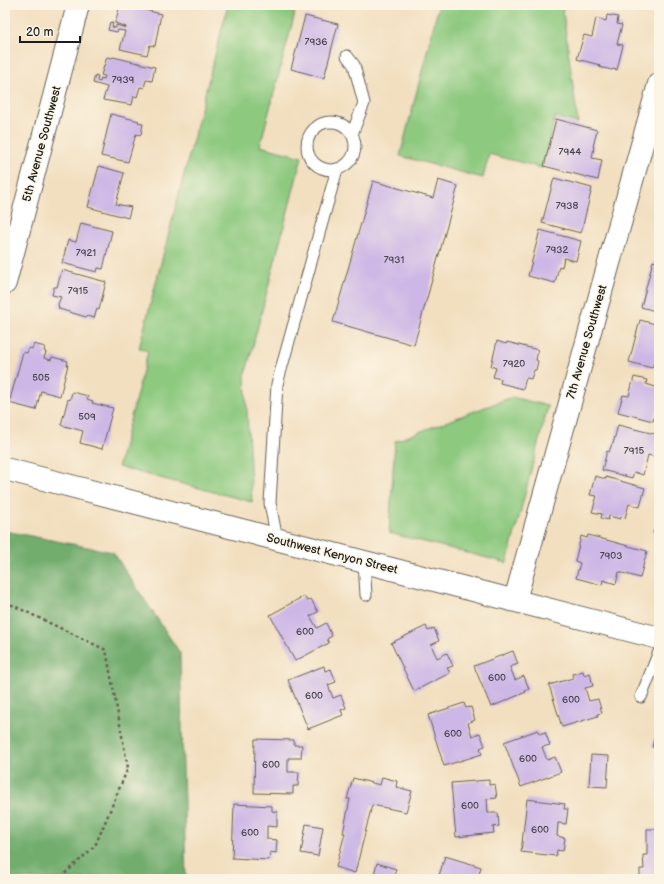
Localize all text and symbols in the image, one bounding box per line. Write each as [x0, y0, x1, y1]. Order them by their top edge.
scale bar [20, 18, 80, 44]
text: 20 m [26, 25, 53, 40]
house number: 7936 [305, 36, 327, 48]
house number: 7939 [112, 74, 135, 86]
street label: 5th Avenue Southwest [19, 84, 65, 204]
house number: 7944 [559, 146, 581, 158]
house number: 7938 [556, 200, 579, 212]
house number: 7932 [546, 244, 568, 256]
house number: 7921 [76, 247, 96, 259]
house number: 7931 [384, 254, 404, 266]
street label: 7th Avenue Southwest [563, 283, 611, 401]
house number: 7915 [68, 285, 88, 297]
house number: 7920 [503, 358, 525, 370]
house number: 505 [32, 372, 50, 384]
house number: 509 [78, 411, 96, 423]
house number: 7915 [624, 445, 644, 457]
street label: Southwest Kenyon Street [265, 530, 400, 578]
house number: 7903 [600, 550, 622, 562]
house number: 600 [296, 626, 314, 638]
house number: 600 [488, 672, 506, 684]
house number: 600 [305, 690, 323, 702]
house number: 600 [562, 694, 580, 706]
house number: 600 [444, 728, 462, 740]
house number: 600 [519, 753, 537, 765]
house number: 600 [262, 759, 280, 771]
house number: 600 [461, 800, 479, 812]
house number: 600 [531, 824, 549, 836]
house number: 600 [241, 827, 259, 839]

